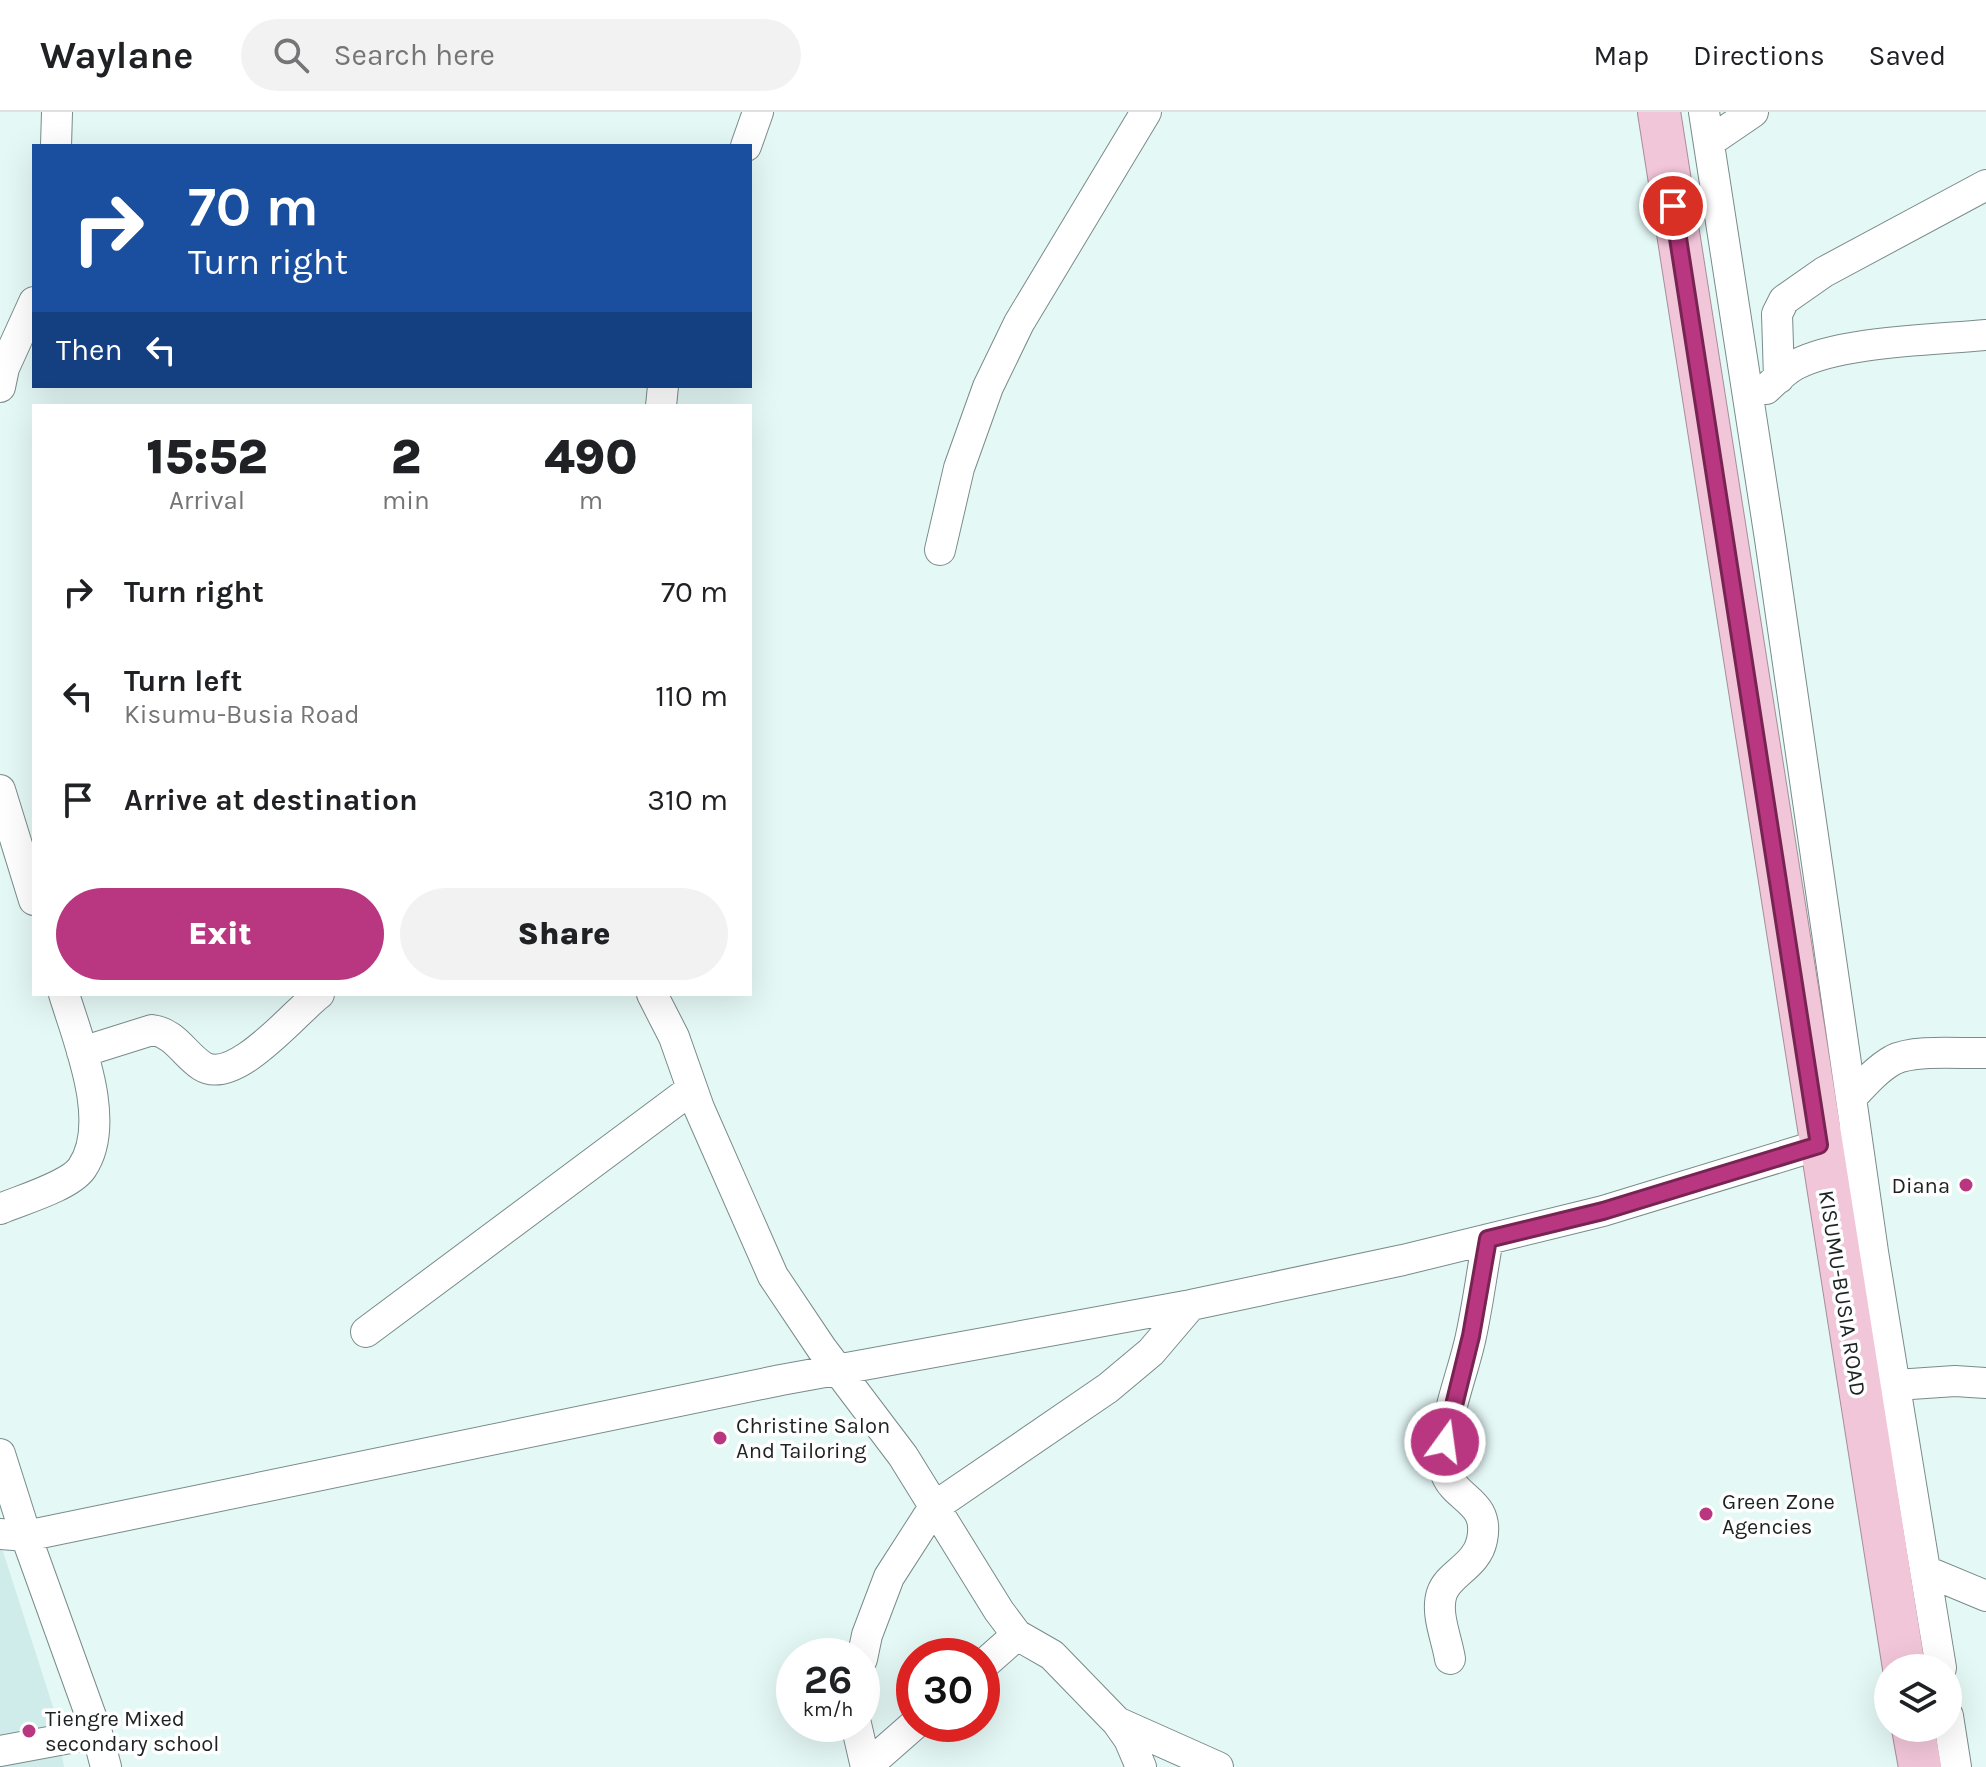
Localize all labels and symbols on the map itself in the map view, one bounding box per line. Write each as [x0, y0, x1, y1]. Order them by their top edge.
pin [1639, 172, 1707, 240]
place label: Diana [1891, 1173, 1950, 1199]
marker: Diana [1957, 1176, 1975, 1194]
street label: KISUMU-BUSIA ROAD [1813, 1188, 1871, 1398]
position arrow [1403, 1400, 1487, 1484]
place label: Christine Salon And Tailoring [736, 1413, 890, 1464]
marker: Christine Salon And Tailoring [711, 1429, 729, 1447]
place label: Green Zone Agencies [1722, 1489, 1835, 1540]
marker: Green Zone Agencies [1697, 1505, 1715, 1523]
speed limit sign: 30 [896, 1638, 1000, 1742]
place label: Tiengre Mixed secondary school [45, 1706, 219, 1757]
marker: Tiengre Mixed secondary school [20, 1722, 38, 1740]

